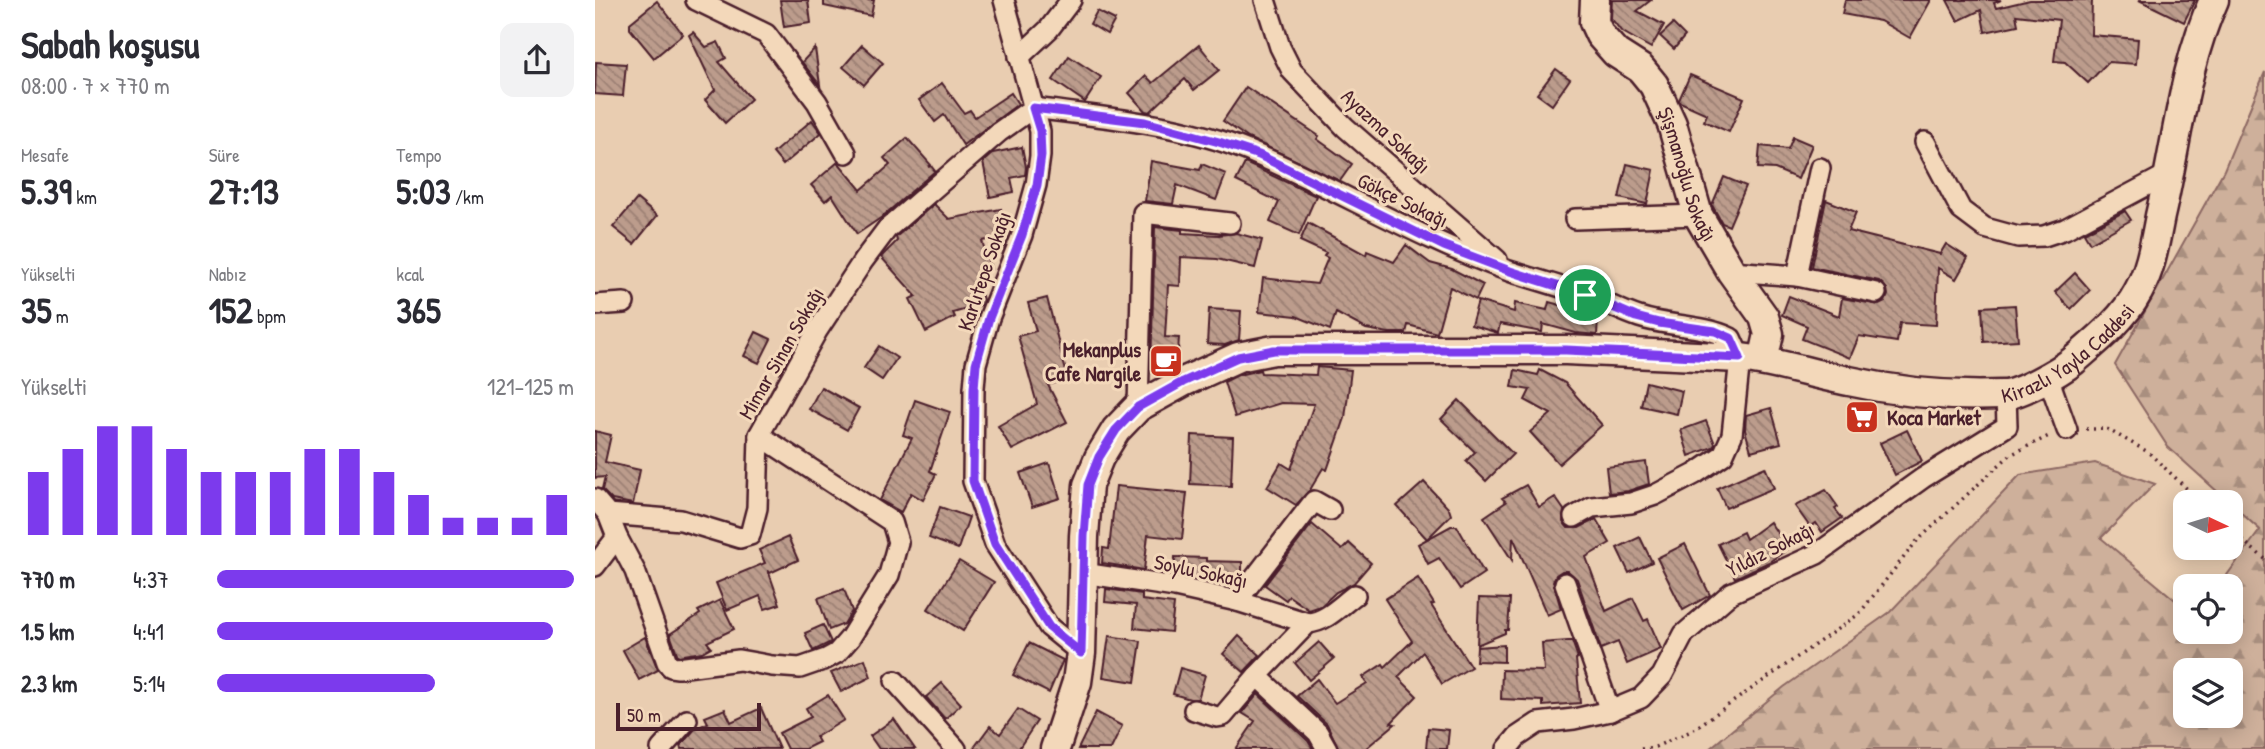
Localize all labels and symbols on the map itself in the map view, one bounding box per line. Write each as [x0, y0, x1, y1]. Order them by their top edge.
street label: Ayazma Sokağı [1335, 82, 1437, 180]
street label: Şişmanoğlu Sokağı [1651, 102, 1725, 246]
street label: Gökçe Sokağı [1353, 166, 1453, 234]
street label: Karlıtepe Sokağı [950, 207, 1018, 335]
pin [1555, 265, 1615, 325]
street label: Mimar Sinan Sokağı [731, 282, 831, 424]
street label: Kirazlı Yayla Caddesi [1999, 297, 2141, 410]
place label: Mekanplus Cafe Nargile [1045, 335, 1142, 389]
cafe icon: Mekanplus Cafe Nargile [1147, 342, 1185, 380]
supermarket icon: Koca Market [1843, 398, 1881, 436]
place label: Koca Market [1887, 403, 1982, 432]
north arrow [2173, 490, 2243, 560]
street label: Yıldız Sokağı [1721, 514, 1819, 584]
street label: Soylu Sokağı [1152, 547, 1250, 595]
scale bar [616, 700, 761, 732]

